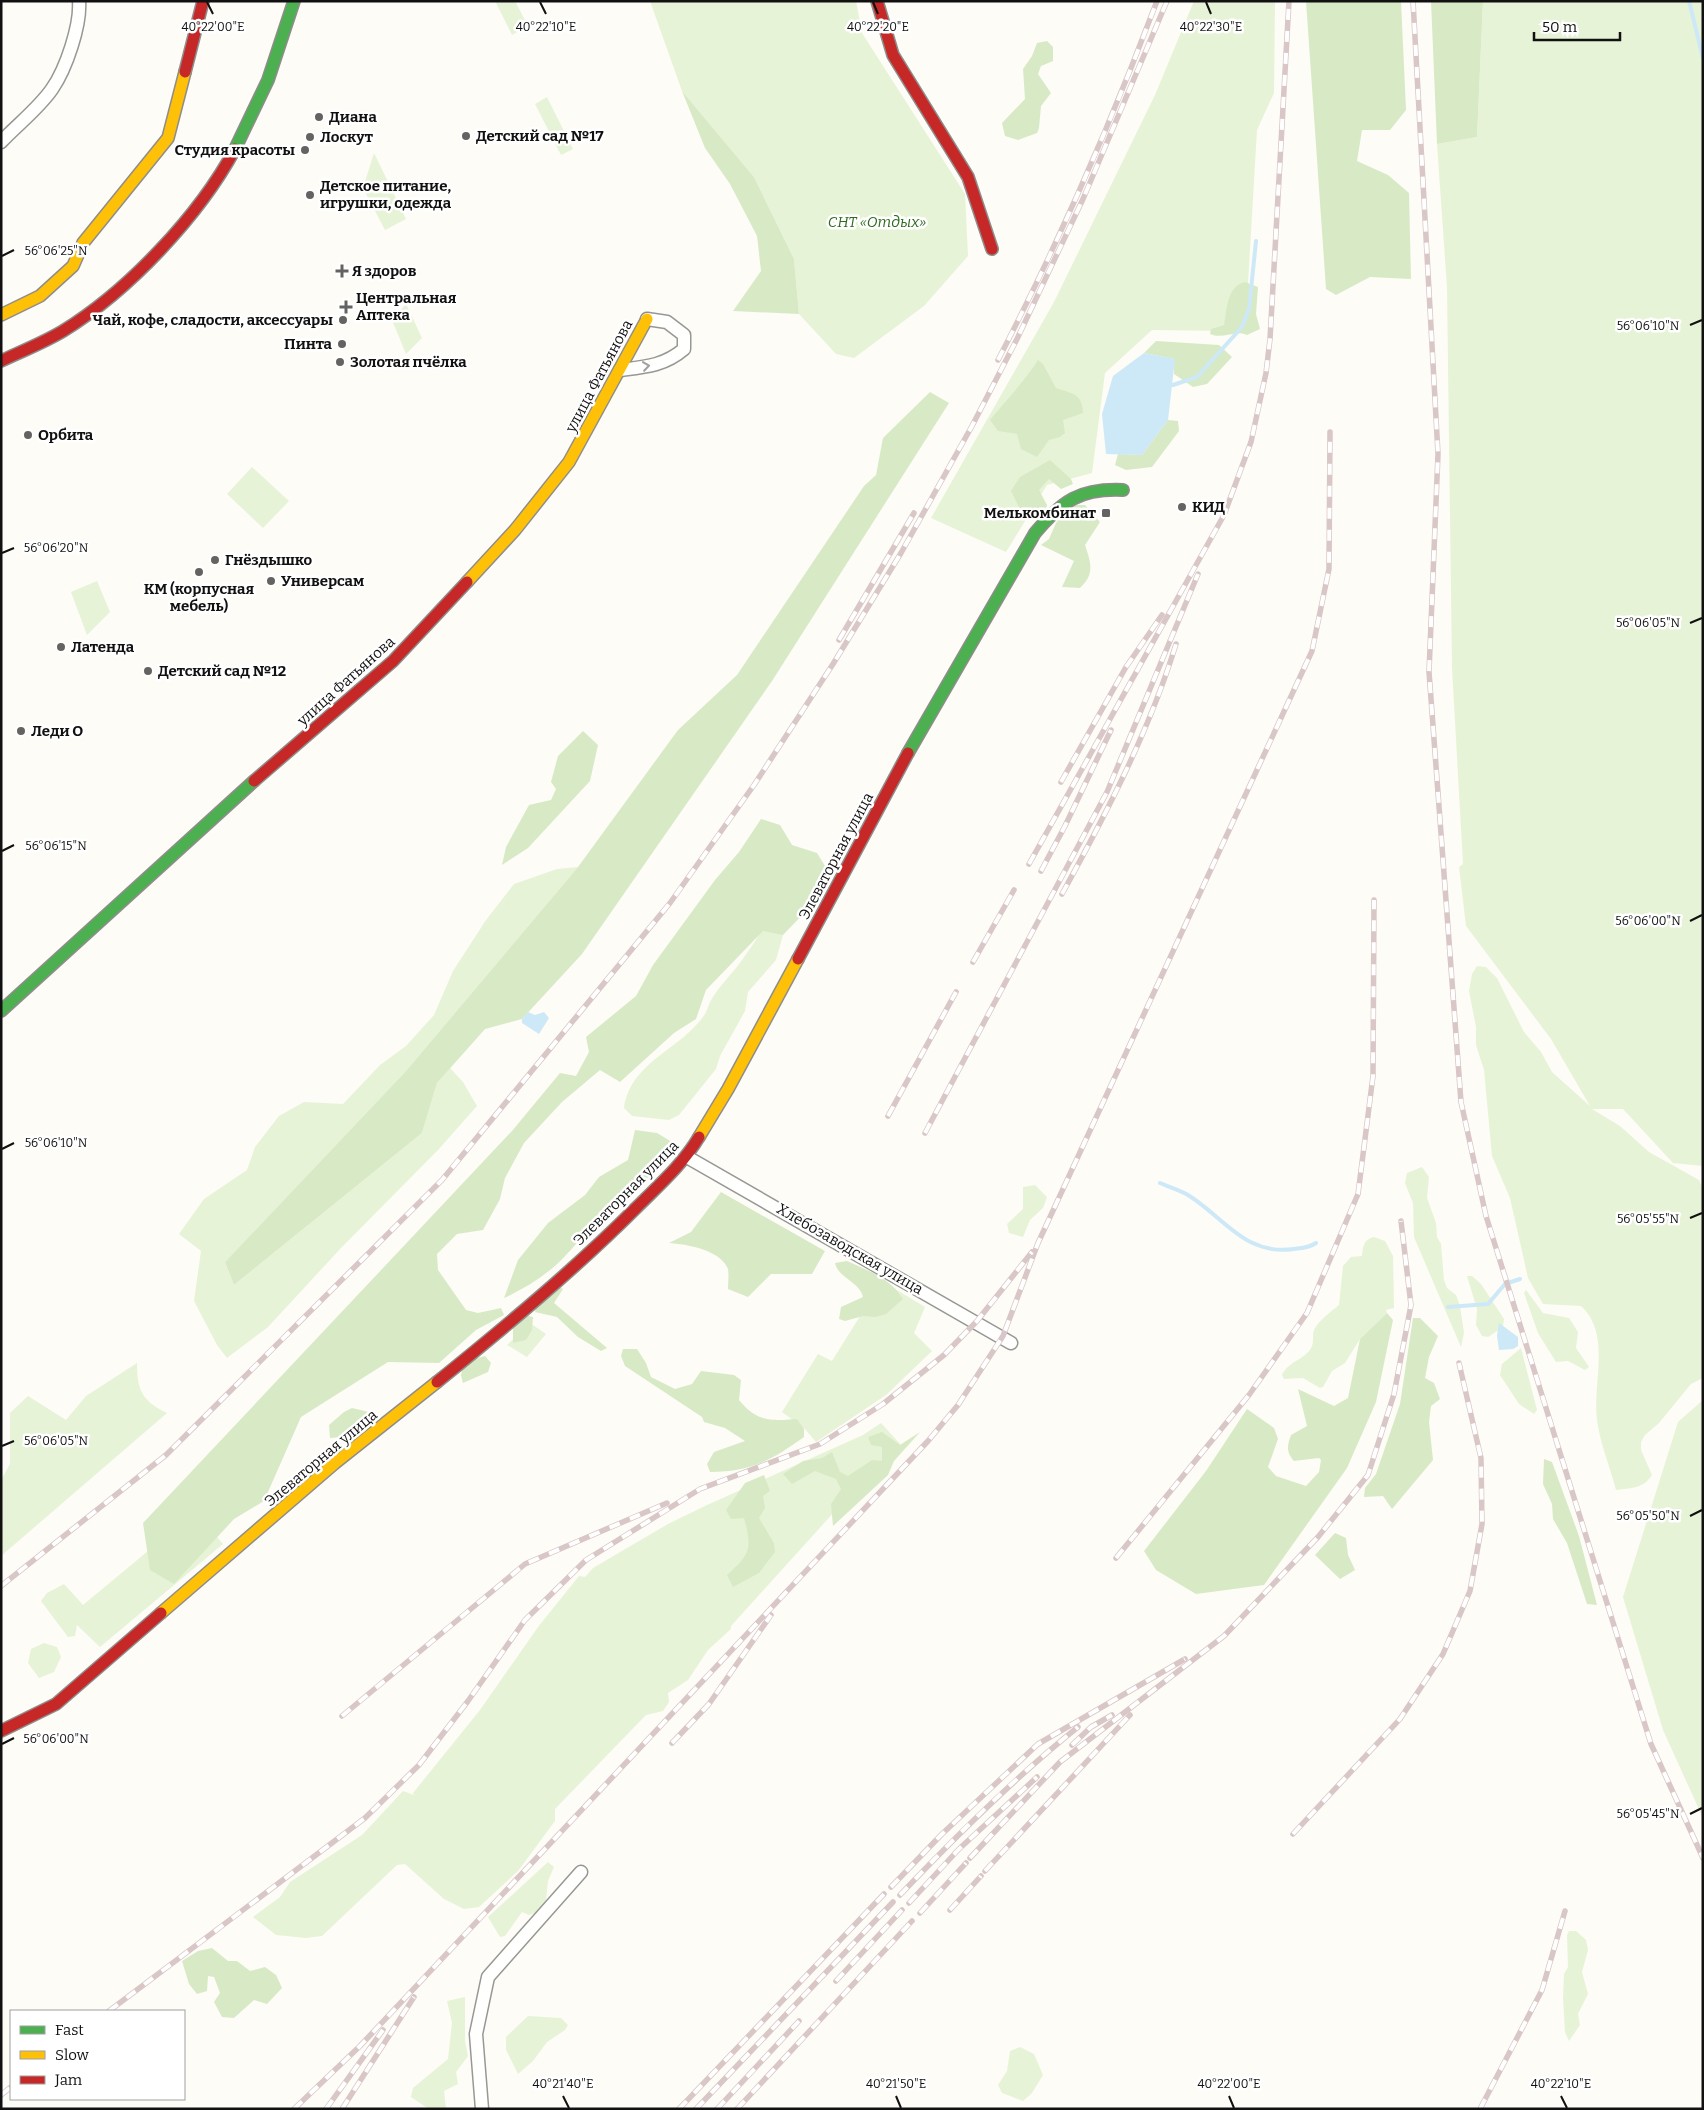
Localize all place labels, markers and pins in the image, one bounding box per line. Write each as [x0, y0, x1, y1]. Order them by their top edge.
place label: Диана [329, 108, 377, 126]
marker: Диана [313, 111, 325, 123]
place label: Детский сад №17 [476, 127, 604, 145]
place label: Лоскут [320, 128, 374, 146]
marker: Детский сад №17 [460, 130, 472, 142]
marker: Лоскут [304, 131, 316, 143]
place label: Студия красоты [175, 141, 295, 159]
marker: Студия красоты [299, 144, 311, 156]
place label: Детское питание, игрушки, одежда [320, 177, 452, 212]
marker: Детское питание, игрушки, одежда [304, 189, 316, 201]
place label: Я здоров [352, 262, 417, 280]
marker: Я здоров [336, 265, 348, 277]
place label: Центральная Аптека [356, 289, 457, 324]
marker: Центральная Аптека [340, 301, 352, 313]
place label: Чай, кофе, сладости, аксессуары [93, 311, 333, 329]
marker: Чай, кофе, сладости, аксессуары [337, 314, 349, 326]
place label: Пинта [284, 335, 333, 353]
marker: Пинта [336, 338, 348, 350]
place label: Золотая пчёлка [350, 353, 467, 371]
marker: Золотая пчёлка [334, 356, 346, 368]
place label: Орбита [38, 426, 94, 444]
marker: Орбита [22, 429, 34, 441]
place label: КИД [1192, 498, 1225, 516]
marker: КИД [1176, 501, 1188, 513]
place label: Мелькомбинат [984, 504, 1097, 522]
marker: Мелькомбинат [1100, 507, 1112, 519]
place label: Гнёздышко [225, 551, 313, 569]
marker: Гнёздышко [209, 554, 221, 566]
marker: КМ (корпусная мебель) [193, 566, 205, 578]
place label: Универсам [281, 572, 364, 590]
marker: Универсам [265, 575, 277, 587]
place label: КМ (корпусная мебель) [144, 580, 254, 615]
place label: Латенда [71, 638, 135, 656]
marker: Латенда [55, 641, 67, 653]
place label: Детский сад №12 [158, 662, 286, 680]
marker: Детский сад №12 [142, 665, 154, 677]
place label: Леди О [31, 722, 83, 740]
marker: Леди О [15, 725, 27, 737]

